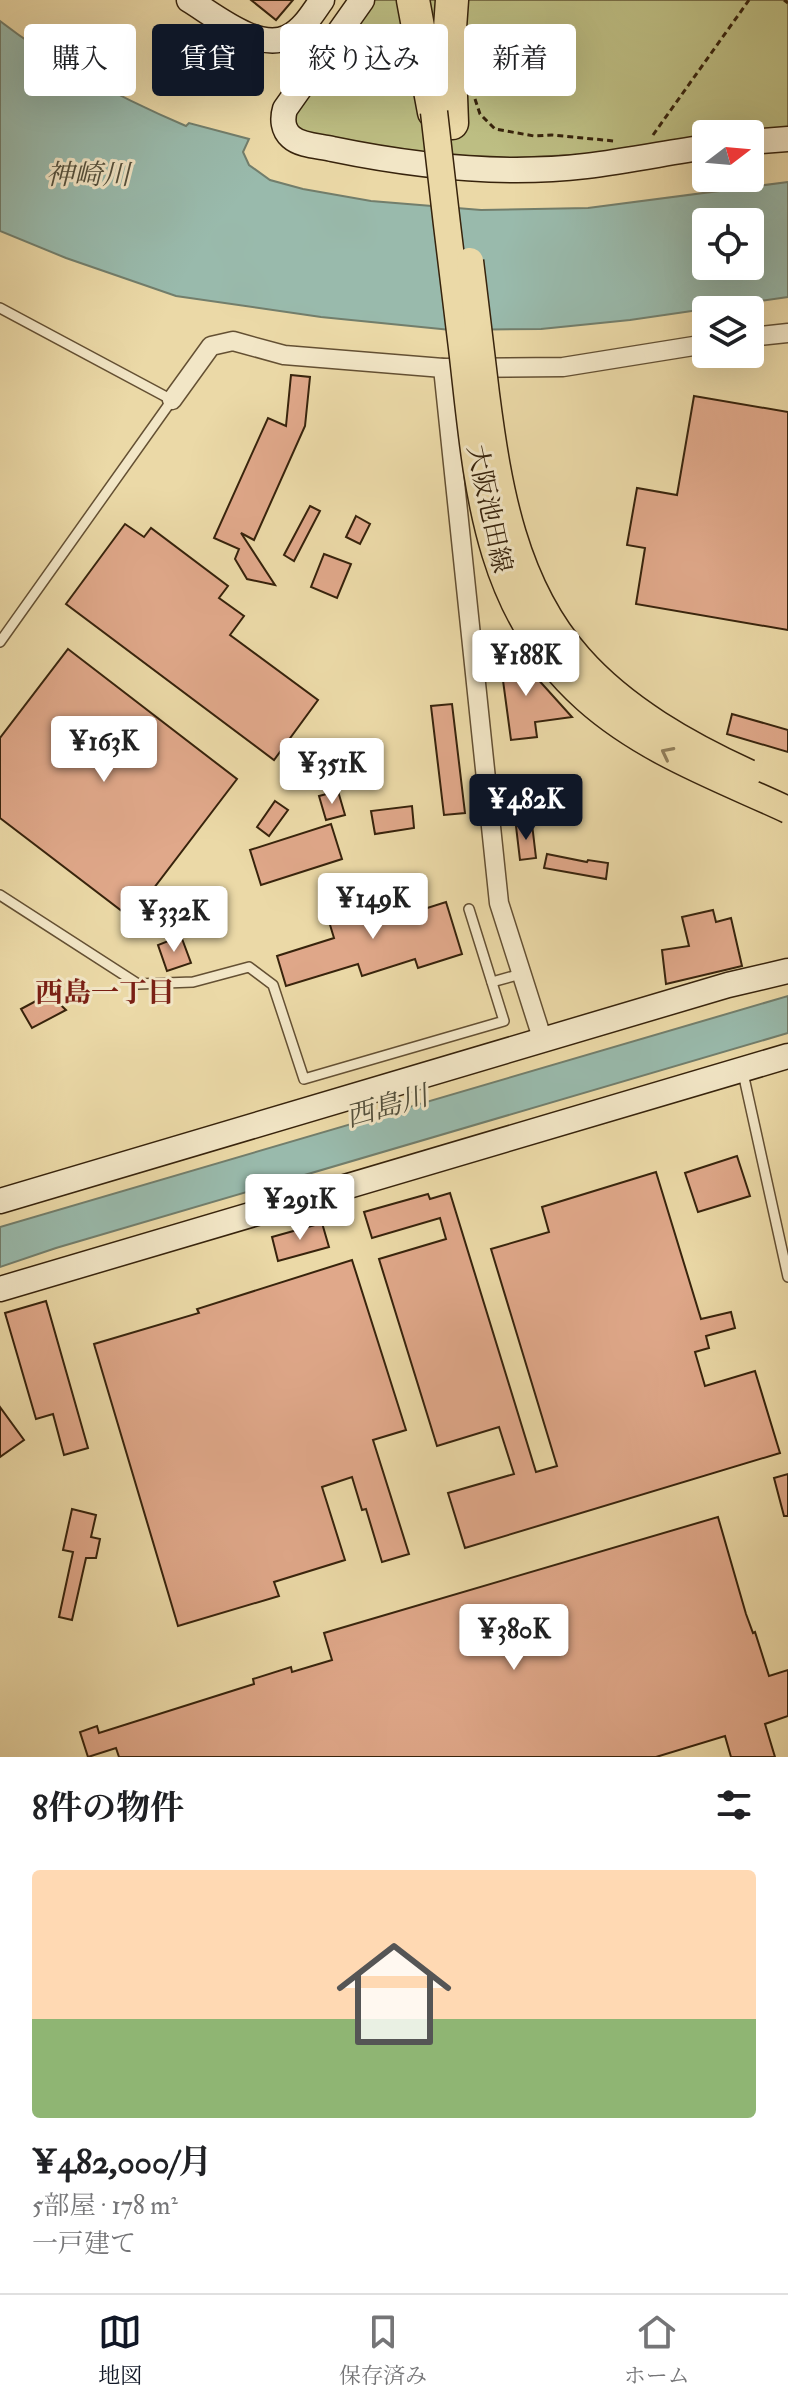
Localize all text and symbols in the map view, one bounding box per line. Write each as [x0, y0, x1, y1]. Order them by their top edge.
chip: 購入 [24, 24, 136, 96]
chip: 賃貸 [152, 24, 264, 96]
chip: 絞り込み [280, 24, 448, 96]
chip: 新着 [464, 24, 576, 96]
north arrow [692, 120, 764, 192]
map controls [692, 120, 764, 368]
water label: 神崎川 [46, 158, 133, 193]
button: locate [692, 208, 764, 280]
button: layers [692, 296, 764, 368]
street label: 大阪池田線 [460, 442, 518, 576]
pin: ¥188K [470, 630, 582, 698]
text: ¥188K [490, 640, 562, 672]
pin: ¥163K [48, 716, 160, 784]
text: ¥163K [69, 726, 139, 758]
pin: ¥351K [276, 738, 388, 806]
text: ¥351K [298, 748, 366, 780]
one-way arrow [660, 748, 675, 763]
pin: ¥482K [470, 774, 582, 842]
text: ¥482K [487, 784, 565, 816]
pin: ¥149K [317, 873, 429, 941]
text: ¥149K [336, 883, 410, 915]
pin: ¥332K [118, 886, 230, 954]
text: ¥332K [139, 896, 209, 928]
district label: 西島一丁目 [35, 976, 175, 1011]
water label: 西島川 [342, 1078, 435, 1135]
pin: ¥291K [244, 1174, 356, 1242]
text: ¥291K [263, 1184, 337, 1216]
pin: ¥380K [458, 1604, 570, 1672]
text: ¥380K [477, 1614, 551, 1646]
icon: filters [712, 1783, 756, 1827]
text: 8件の物件 [32, 1787, 184, 1830]
icon: home [322, 1922, 466, 2066]
text: ¥482,000/月 [32, 2141, 212, 2184]
text: 5部屋 · 178 m² [32, 2190, 178, 2222]
text: 一戸建て [32, 2228, 136, 2260]
tab: 地図 [98, 2310, 142, 2390]
tab: 保存済み [339, 2310, 427, 2390]
tab: ホーム [624, 2310, 690, 2390]

